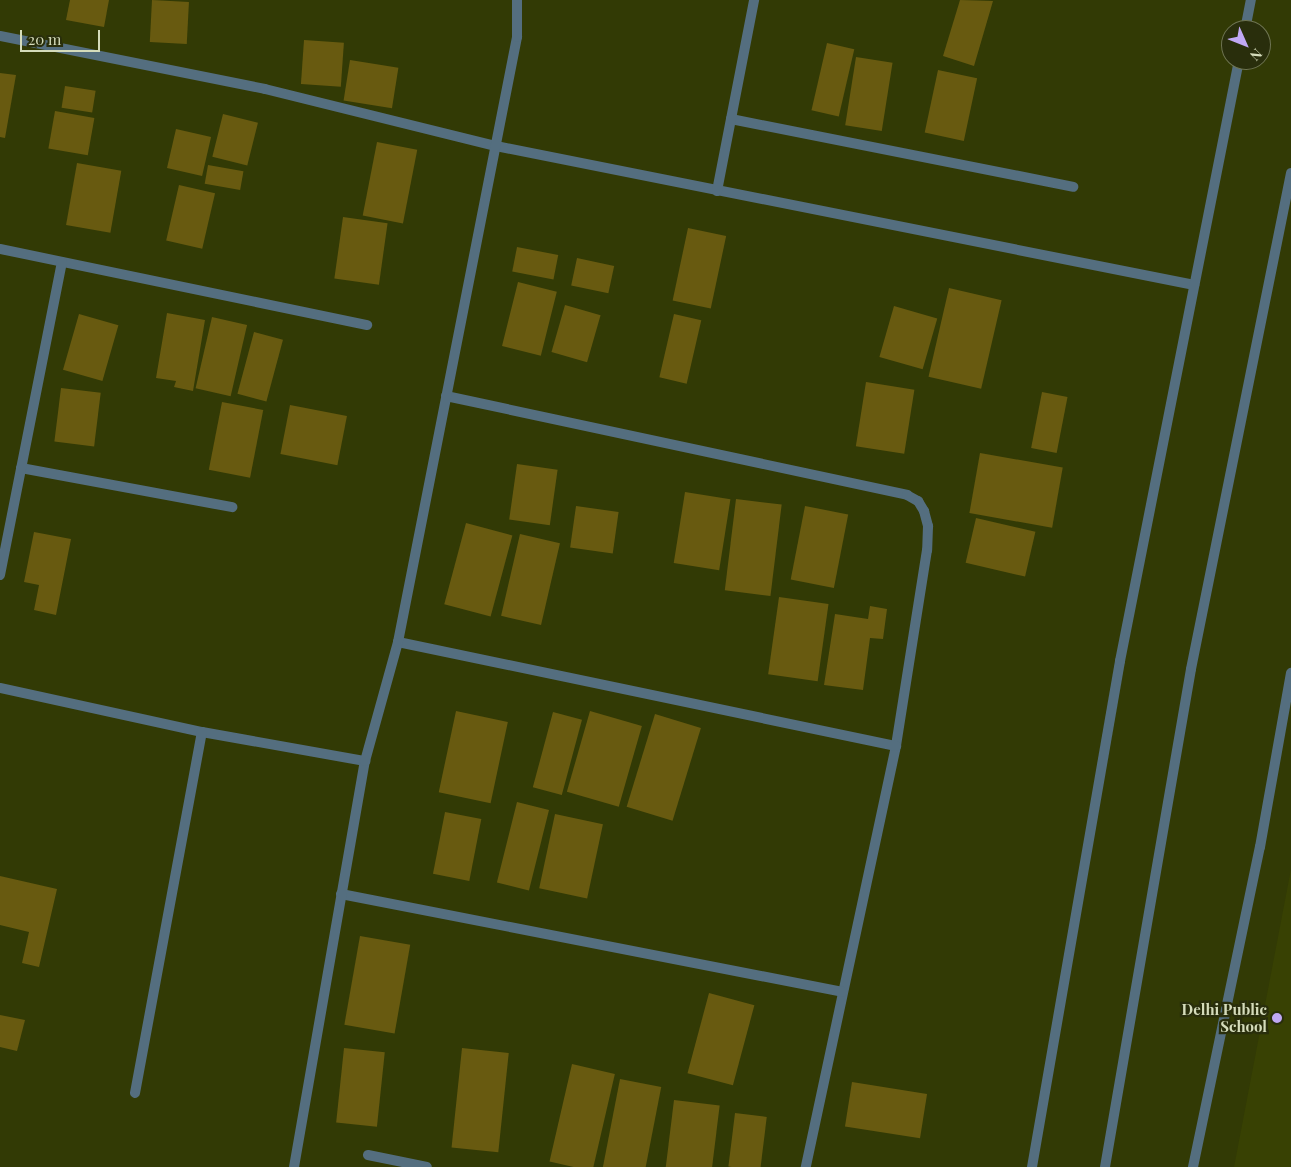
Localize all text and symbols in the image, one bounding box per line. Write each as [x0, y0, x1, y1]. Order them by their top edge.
scale bar [22, 20, 102, 52]
north arrow [1221, 20, 1271, 70]
text: 20 m [28, 29, 61, 49]
text: N [1246, 45, 1267, 65]
place label: Delhi Public School [1182, 1000, 1267, 1035]
marker: Delhi Public School [1271, 1012, 1283, 1024]

